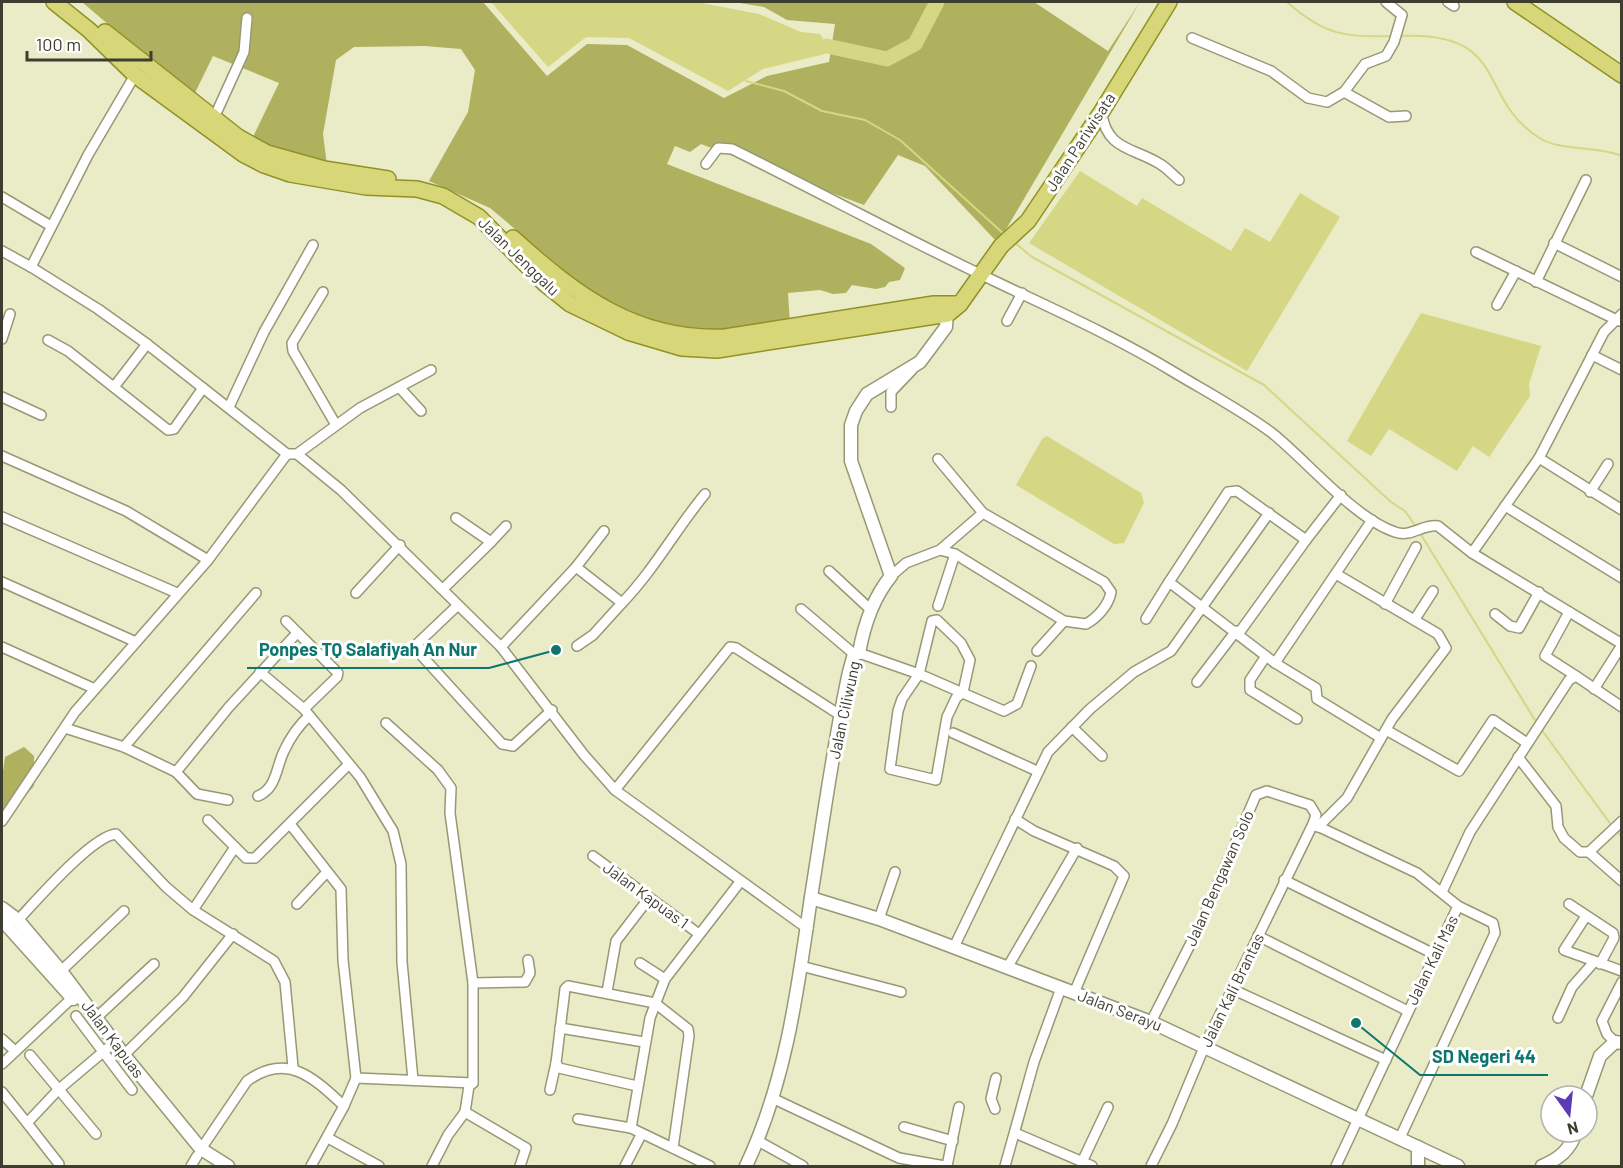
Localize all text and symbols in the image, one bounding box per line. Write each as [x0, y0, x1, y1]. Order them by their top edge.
scale bar [27, 24, 152, 62]
text: 100 m [36, 33, 81, 55]
street label: Jalan Pariwisata [1041, 89, 1119, 195]
street label: Jalan Jenggalu [475, 212, 564, 299]
callout: Ponpes TQ Salafiyah An Nur [247, 632, 489, 668]
text: Ponpes TQ Salafiyah An Nur [259, 638, 477, 660]
street label: Jalan Ciliwung [824, 659, 863, 761]
street label: Jalan Bengawan Solo [1180, 807, 1257, 949]
street label: Jalan Kapuas 1 [600, 857, 693, 932]
street label: Jalan Kali Mas [1402, 912, 1461, 1008]
street label: Jalan Kali Brantas [1196, 930, 1267, 1050]
street label: Jalan Serayu [1075, 985, 1165, 1034]
street label: Jalan Kapuas [78, 996, 149, 1081]
callout: SD Negeri 44 [1420, 1039, 1548, 1075]
text: SD Negeri 44 [1432, 1045, 1536, 1067]
north arrow [1539, 1084, 1599, 1144]
text: N [1565, 1118, 1581, 1140]

